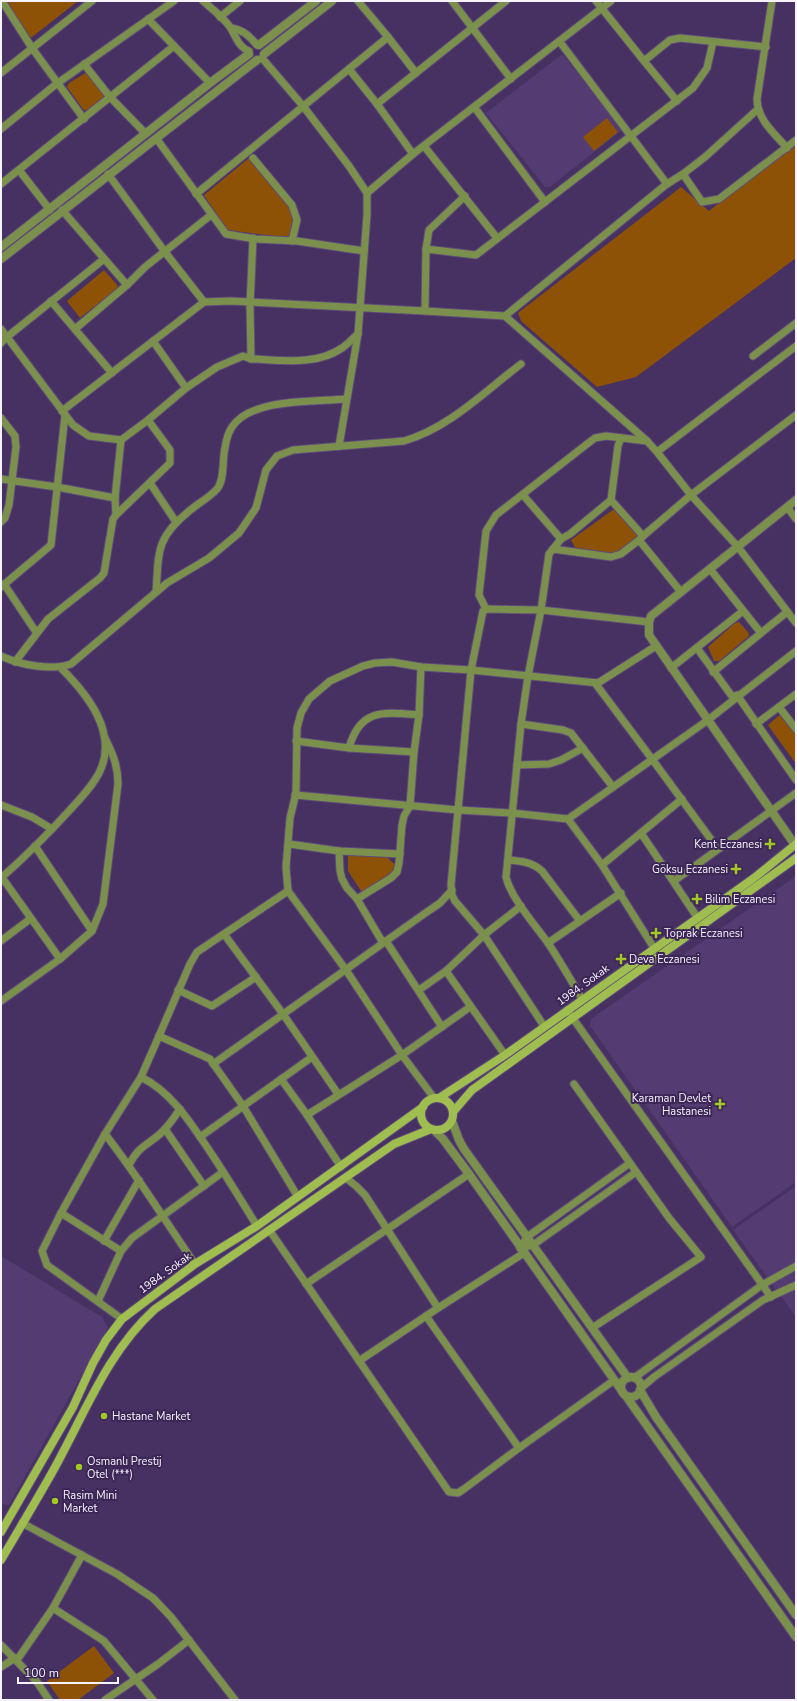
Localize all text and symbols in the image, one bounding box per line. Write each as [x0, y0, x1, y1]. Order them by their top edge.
place label: Kent Eczanesi [694, 837, 762, 852]
marker: Kent Eczanesi [765, 839, 775, 849]
place label: Göksu Eczanesi [652, 862, 728, 877]
marker: Göksu Eczanesi [731, 864, 741, 874]
place label: Bilim Eczanesi [705, 892, 775, 907]
marker: Bilim Eczanesi [692, 894, 702, 904]
place label: Toprak Eczanesi [664, 926, 743, 941]
marker: Toprak Eczanesi [651, 928, 661, 938]
place label: Deva Eczanesi [629, 952, 699, 967]
marker: Deva Eczanesi [616, 954, 626, 964]
street label: 1984. Sokak [554, 961, 613, 1009]
place label: Karaman Devlet Hastanesi [632, 1091, 711, 1119]
marker: Karaman Devlet Hastanesi [714, 1098, 726, 1110]
street label: 1984. Sokak [136, 1249, 195, 1297]
place label: Hastane Market [112, 1409, 190, 1424]
marker: Hastane Market [99, 1411, 109, 1421]
place label: Osmanlı Prestij Otel (***) [87, 1454, 162, 1482]
marker: Osmanlı Prestij Otel (***) [74, 1462, 84, 1472]
place label: Rasim Mini Market [63, 1488, 117, 1516]
marker: Rasim Mini Market [50, 1496, 60, 1506]
scale bar [18, 1659, 118, 1685]
text: 100 m [24, 1665, 59, 1681]

